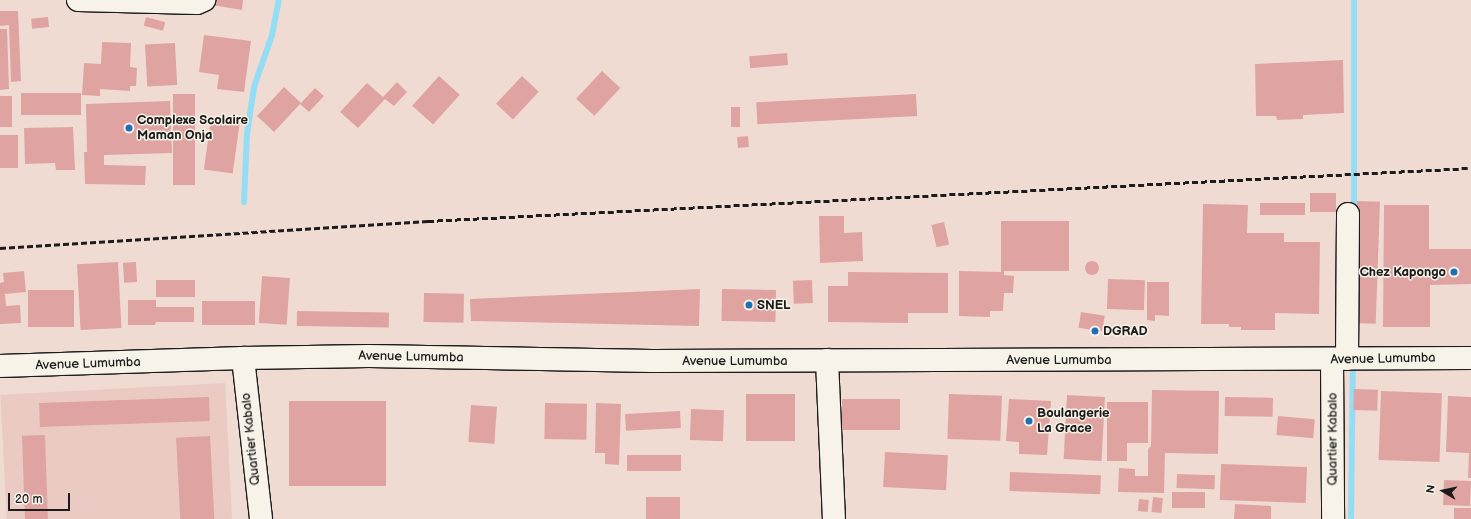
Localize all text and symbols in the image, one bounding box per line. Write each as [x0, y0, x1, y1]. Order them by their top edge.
place label: Complexe Scolaire Maman Onja [137, 113, 248, 144]
marker: Complexe Scolaire Maman Onja [124, 123, 134, 133]
place label: Chez Kapongo [1360, 264, 1446, 280]
marker: Chez Kapongo [1449, 267, 1459, 277]
place label: SNEL [757, 297, 791, 313]
marker: SNEL [744, 300, 754, 310]
place label: DGRAD [1103, 323, 1147, 339]
marker: DGRAD [1090, 326, 1100, 336]
street label: Avenue Lumumba [358, 348, 464, 366]
street label: Avenue Lumumba [1330, 350, 1436, 368]
street label: Avenue Lumumba [1006, 352, 1112, 368]
street label: Avenue Lumumba [682, 353, 788, 369]
street label: Avenue Lumumba [35, 354, 141, 374]
street label: Quartier Kabalo [238, 392, 264, 486]
street label: Quartier Kabalo [1325, 393, 1341, 485]
place label: Boulangerie La Grace [1037, 406, 1110, 437]
marker: Boulangerie La Grace [1024, 416, 1034, 426]
north arrow [1423, 471, 1463, 511]
text: N [1424, 484, 1438, 494]
scale bar [10, 485, 72, 511]
text: 20 m [15, 492, 42, 507]

